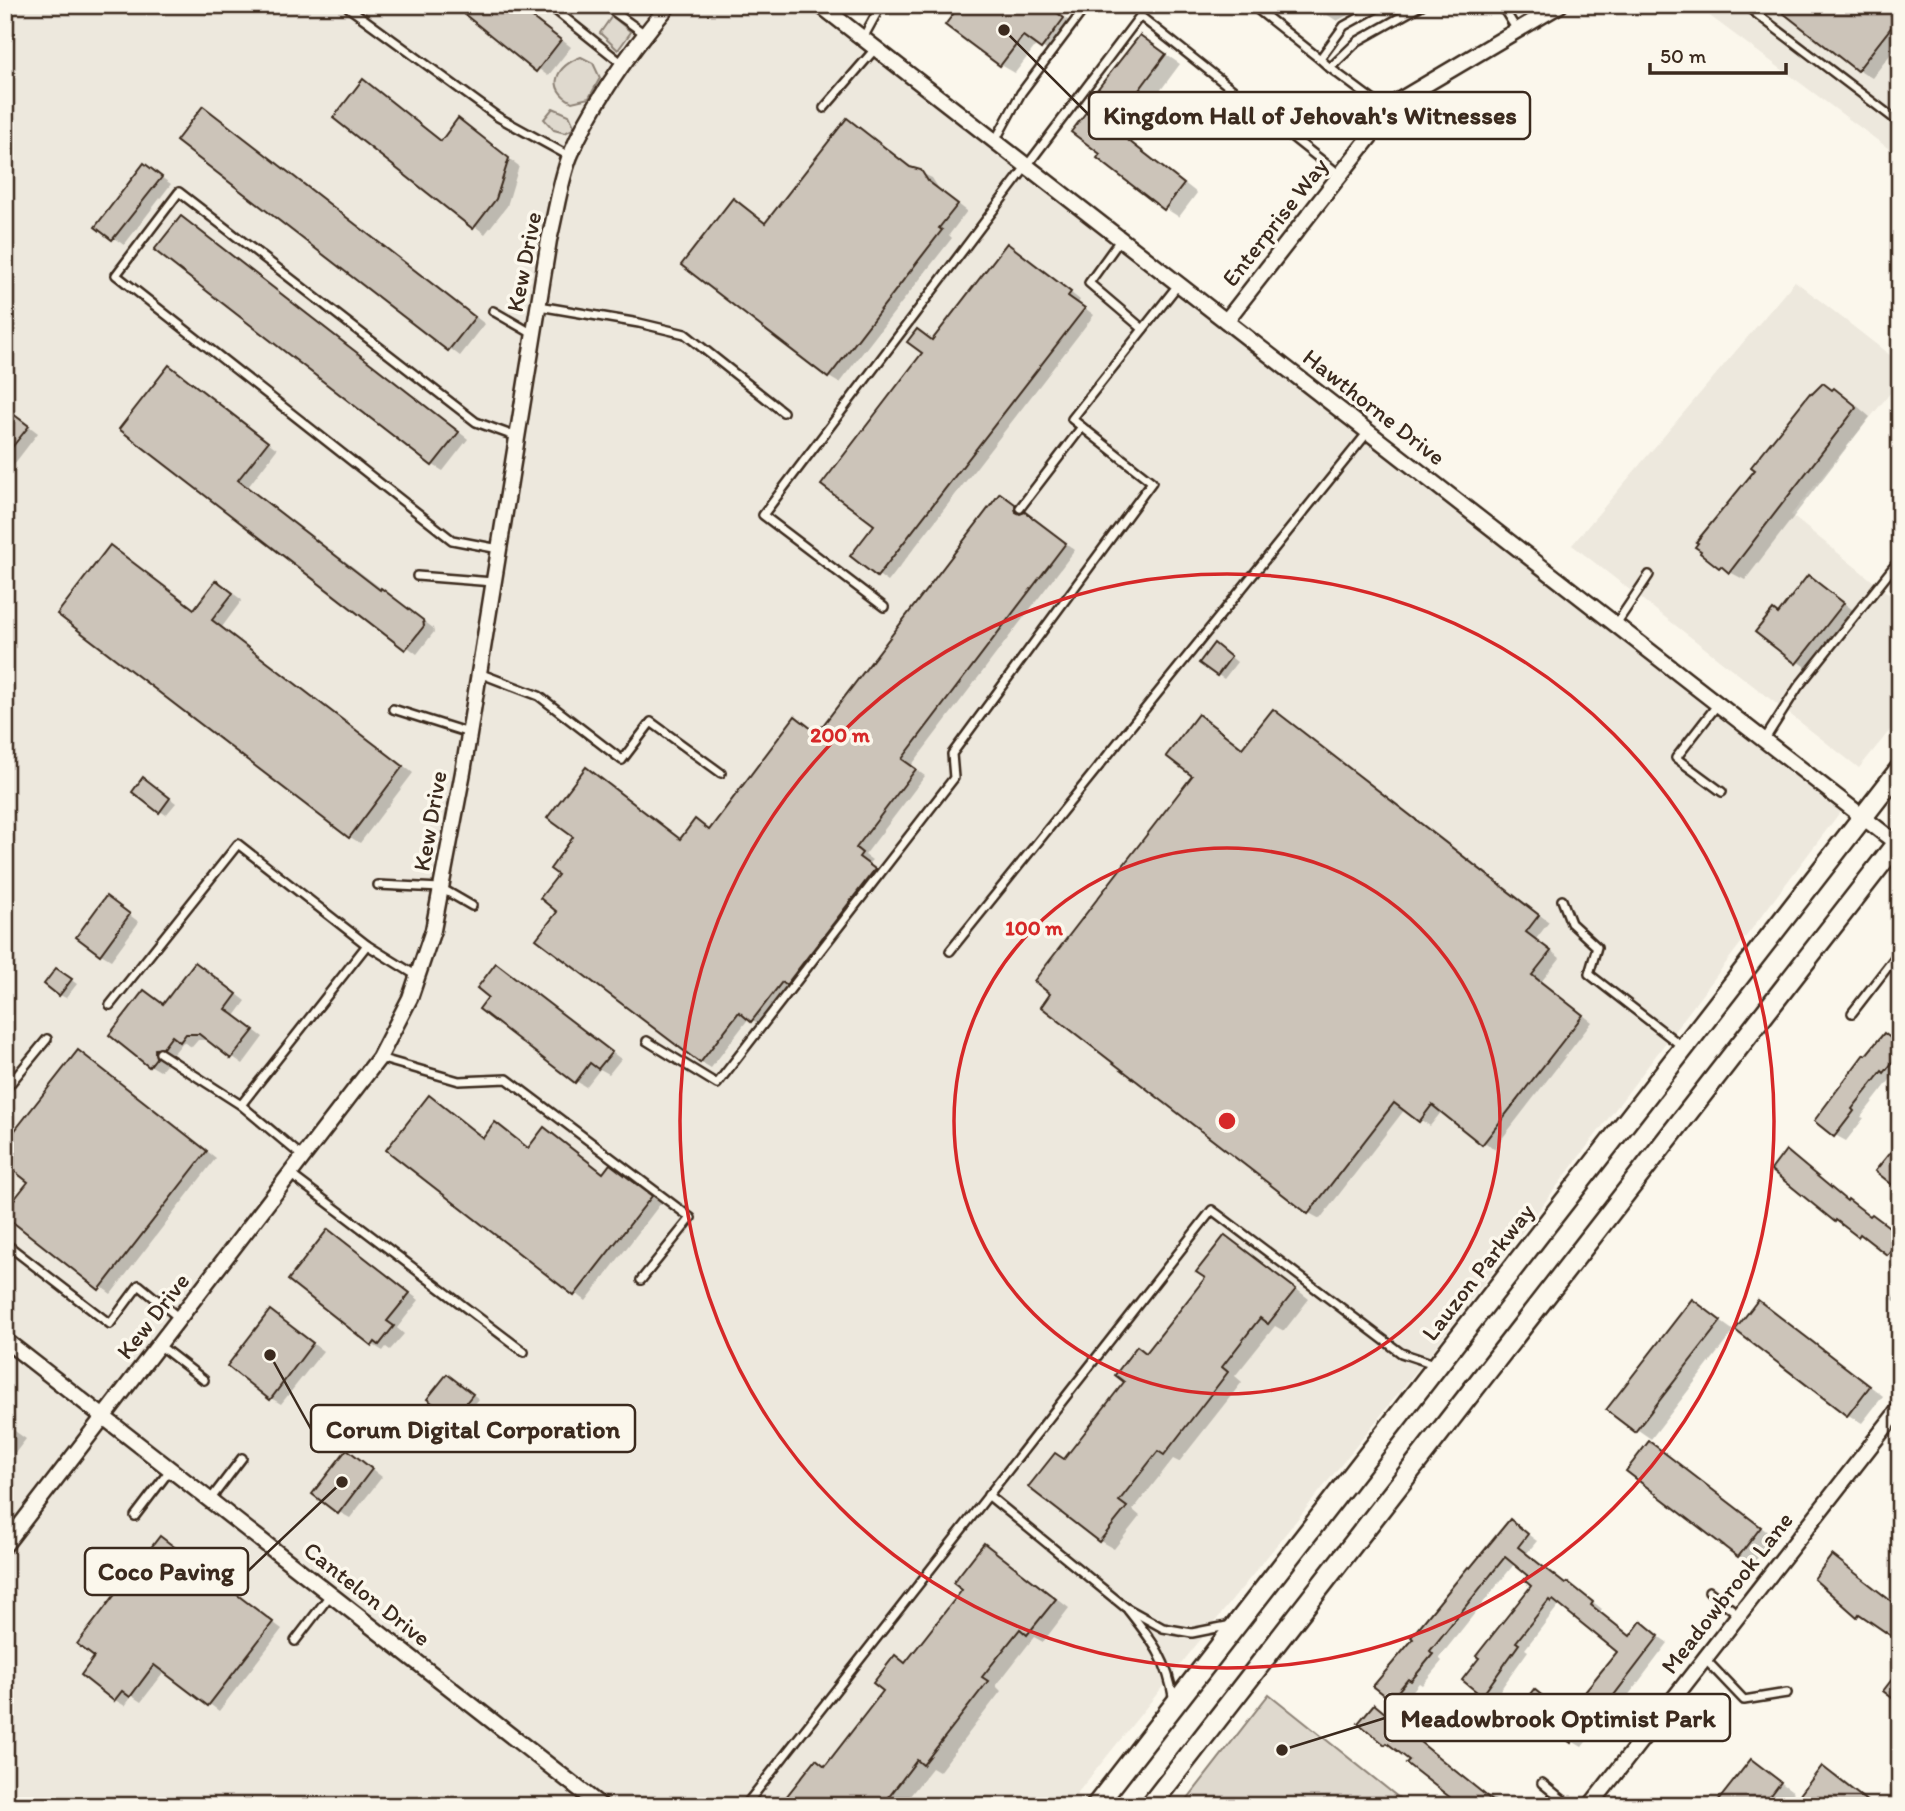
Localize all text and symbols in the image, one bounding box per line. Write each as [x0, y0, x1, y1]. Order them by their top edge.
scale bar [1650, 32, 1786, 76]
text: 50 m [1660, 43, 1707, 68]
callout: Kingdom Hall of Jehovah's Witnesses [1089, 92, 1530, 139]
text: Kingdom Hall of Jehovah's Witnesses [1103, 99, 1517, 131]
street label: Enterprise Way [1215, 151, 1334, 292]
street label: Kew Drive [500, 209, 547, 314]
street label: Hawthorne Drive [1297, 342, 1451, 471]
text: 200 m [810, 722, 870, 747]
street label: Kew Drive [406, 768, 453, 873]
text: 100 m [1005, 915, 1063, 940]
centre of rings [1215, 1109, 1239, 1133]
street label: Lauzon Parkway [1415, 1197, 1541, 1346]
street label: Kew Drive [110, 1267, 195, 1365]
callout: Corum Digital Corporation [311, 1405, 635, 1452]
text: Corum Digital Corporation [326, 1413, 621, 1445]
street label: Meadowbrook Lane [1654, 1506, 1799, 1680]
street label: Cantelon Drive [298, 1535, 437, 1652]
callout: Coco Paving [85, 1548, 248, 1595]
text: Coco Paving [98, 1555, 235, 1587]
callout: Meadowbrook Optimist Park [1385, 1694, 1730, 1741]
text: Meadowbrook Optimist Park [1400, 1702, 1716, 1734]

